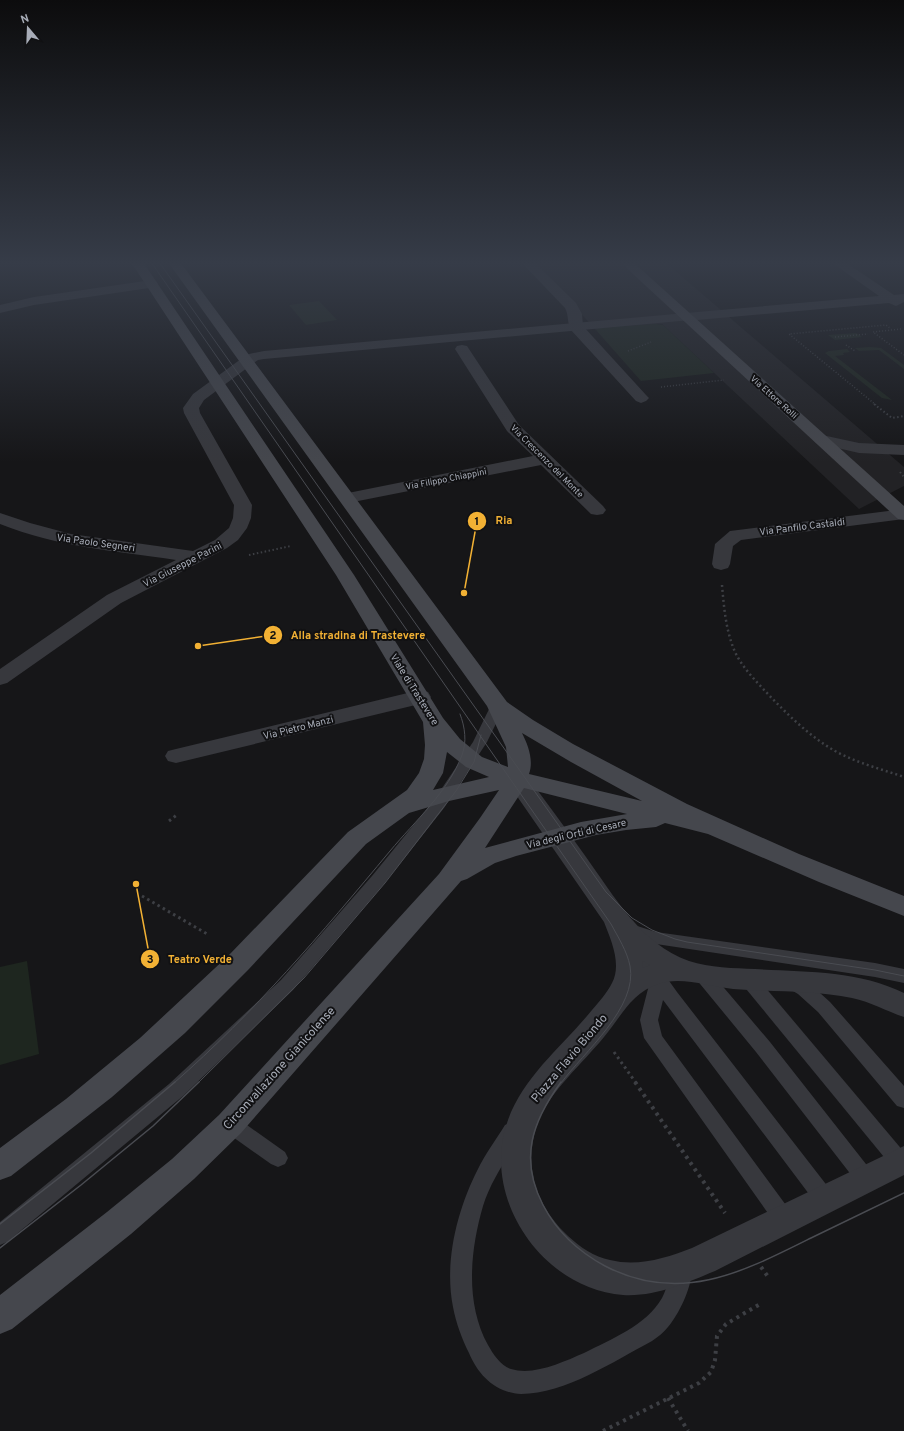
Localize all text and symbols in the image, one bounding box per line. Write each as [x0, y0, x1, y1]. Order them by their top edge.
north arrow [8, 8, 48, 48]
text: N [19, 12, 31, 27]
street label: Via Ettore Rolli [748, 373, 800, 422]
street label: Via Crescenzo del Monte [508, 423, 586, 500]
street label: Via Filippo Chiappini [405, 466, 487, 493]
callout: Ria [467, 509, 520, 532]
text: 1 [475, 514, 479, 530]
text: Ria [496, 514, 512, 528]
street label: Via Panfilo Castaldi [759, 516, 846, 539]
street label: Via Paolo Segneri [56, 532, 136, 555]
street label: Via Giuseppe Parini [141, 540, 224, 591]
callout: Alla stradina di Trastevere [263, 623, 433, 646]
text: 2 [269, 628, 277, 644]
text: Alla stradina di Trastevere [291, 629, 425, 643]
street label: Viale di Trastevere [387, 652, 441, 728]
street label: Via Pietro Manzi [262, 713, 335, 743]
street label: Via degli Orti di Cesare [525, 817, 628, 852]
callout: Teatro Verde [140, 948, 240, 971]
text: 3 [146, 952, 154, 968]
text: Teatro Verde [168, 953, 232, 967]
street label: Circonvallazione Gianicolense [220, 1004, 339, 1134]
street label: Piazza Flavio Biondo [528, 1011, 612, 1106]

